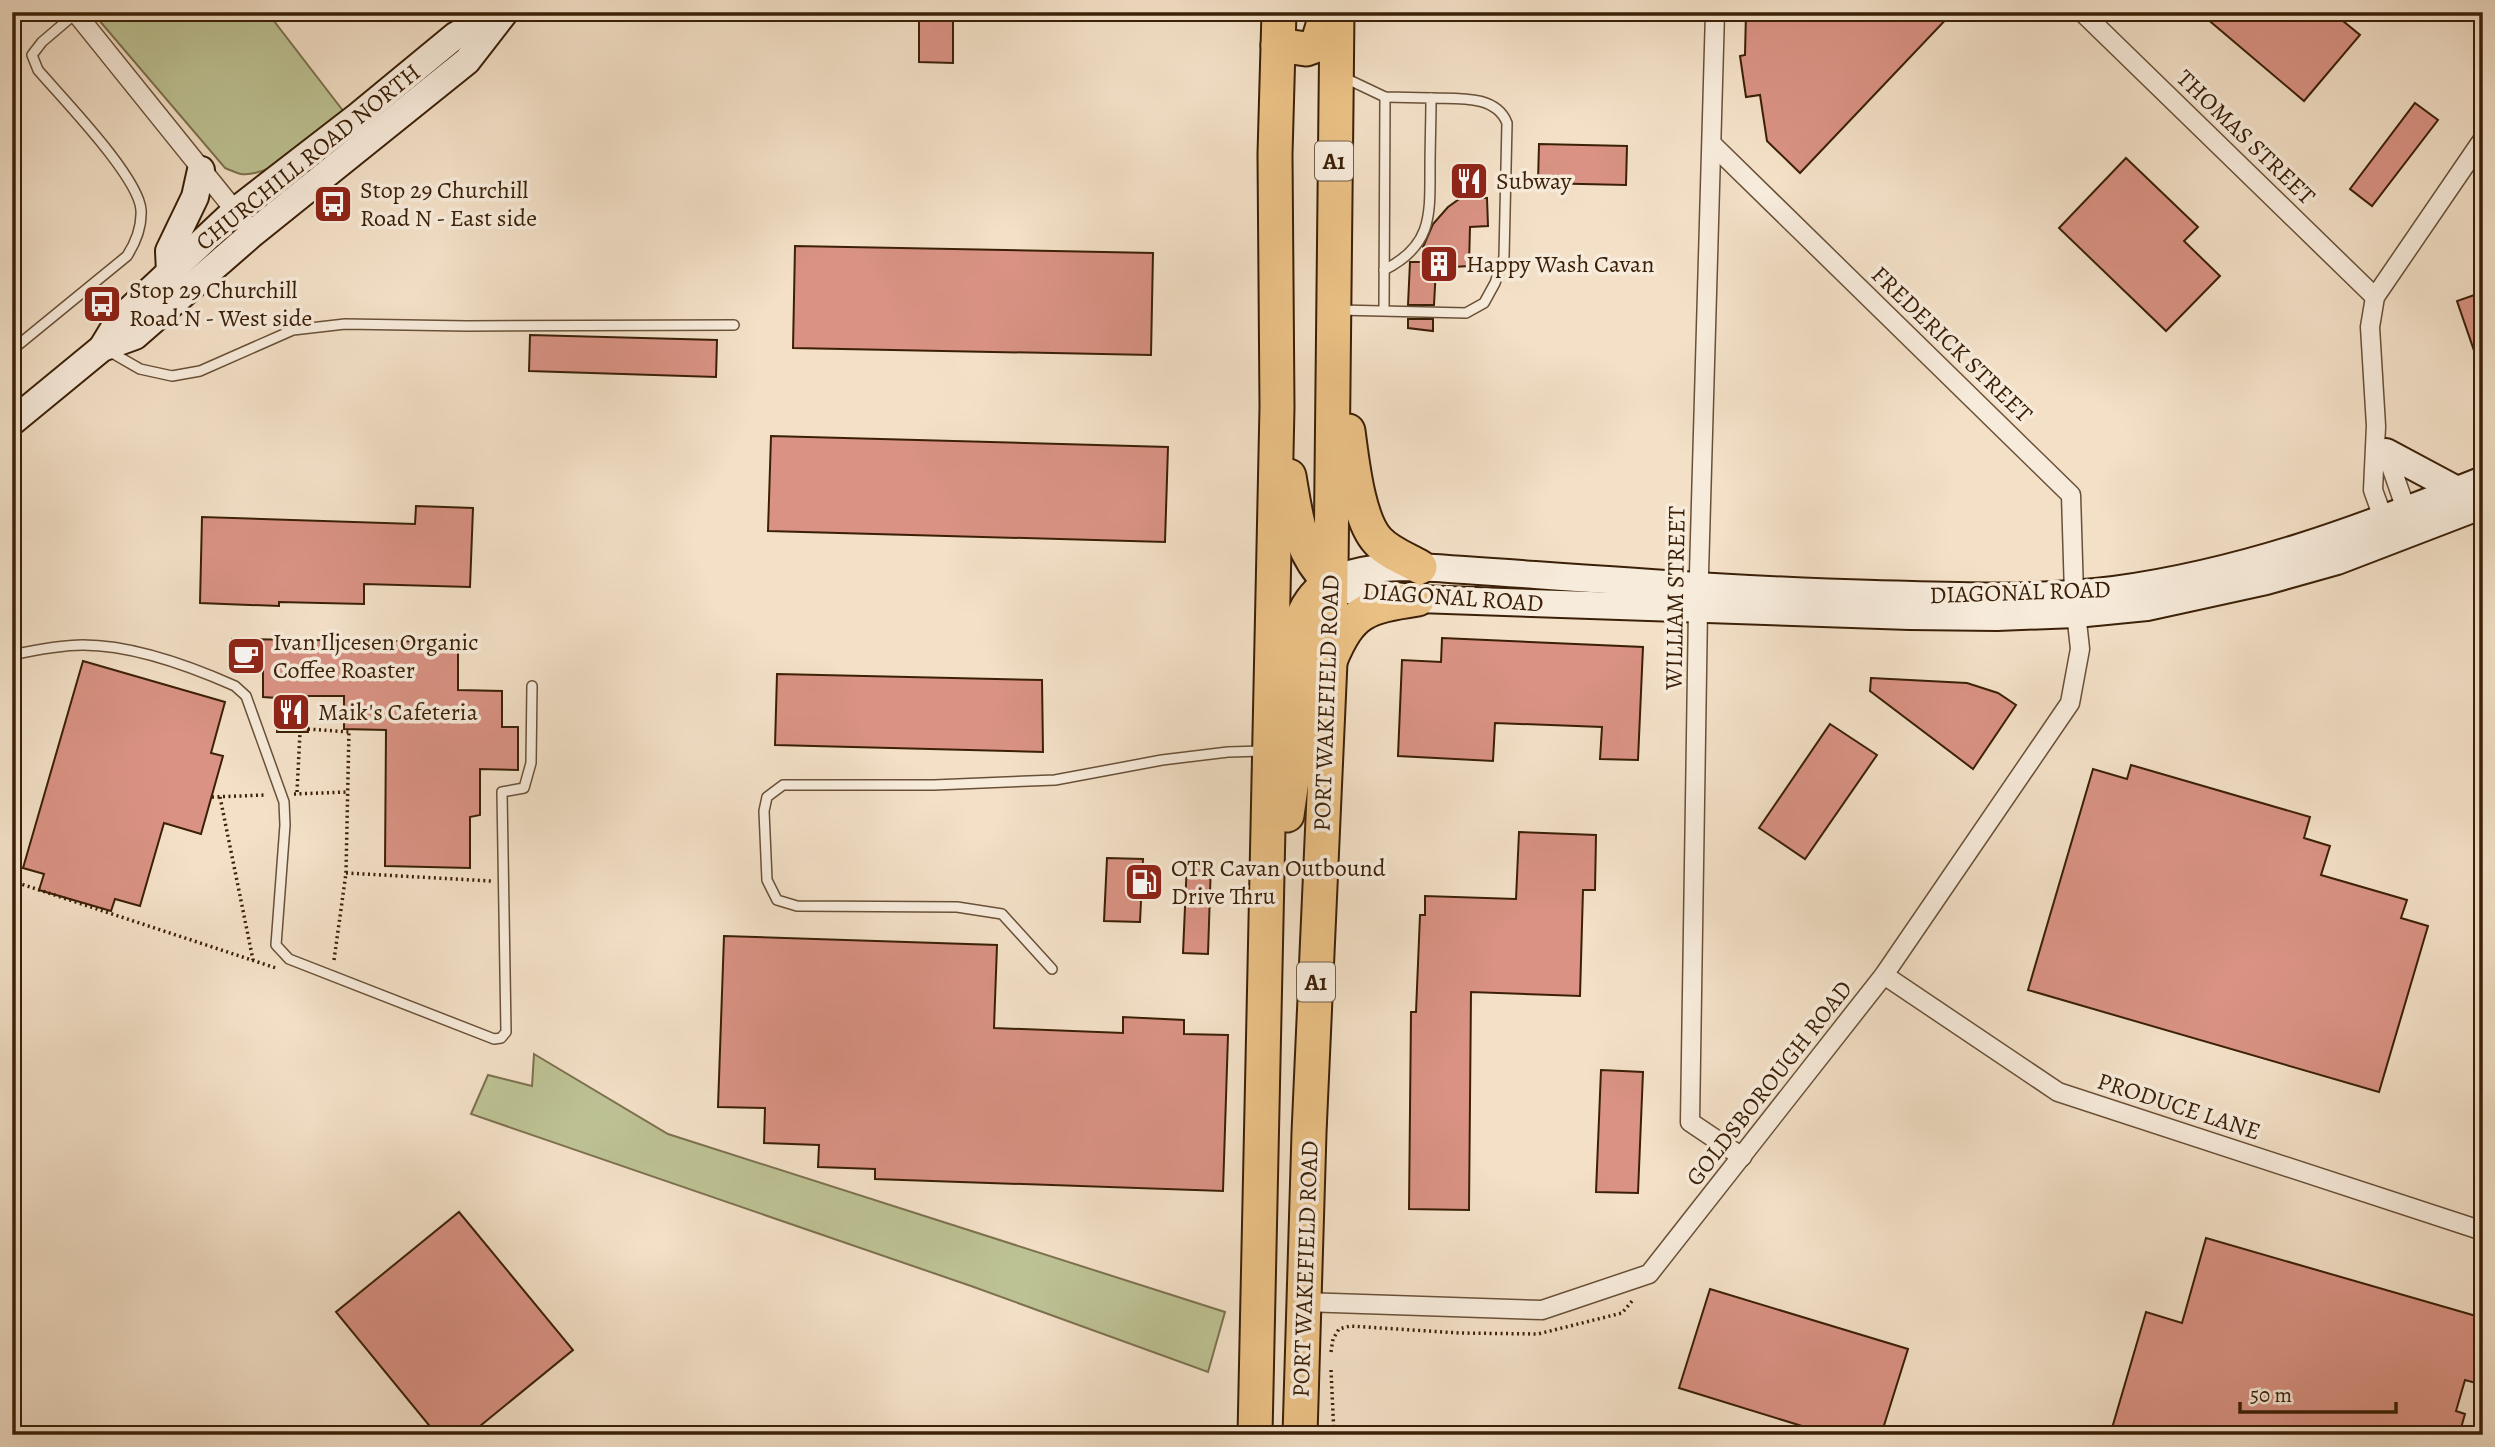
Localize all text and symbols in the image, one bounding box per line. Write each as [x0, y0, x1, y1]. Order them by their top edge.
street label: CHURCHILL ROAD NORTH [189, 56, 427, 258]
street label: THOMAS STREET [2170, 62, 2322, 212]
road number: A1 [1315, 142, 1353, 180]
restaurant icon: Subway [1448, 160, 1490, 202]
place label: Subway [1496, 165, 1572, 197]
place label: Stop 29 Churchill Road N - East side [360, 174, 537, 234]
bus stop icon: Stop 29 Churchill Road N - East side [312, 183, 354, 225]
building icon: Happy Wash Cavan [1418, 243, 1460, 285]
place label: Happy Wash Cavan [1466, 248, 1654, 280]
street label: FREDERICK STREET [1865, 259, 2039, 429]
place label: Stop 29 Churchill Road N - West side [129, 274, 312, 334]
bus stop icon: Stop 29 Churchill Road N - West side [81, 283, 123, 325]
street label: WILLIAM STREET [1657, 506, 1693, 691]
street label: DIAGONAL ROAD [1929, 573, 2111, 611]
street label: PORT WAKEFIELD ROAD [1306, 574, 1346, 832]
street label: DIAGONAL ROAD [1361, 575, 1545, 619]
place label: Ivan Iljcesen Organic Coffee Roaster [273, 626, 479, 686]
cafe icon: Ivan Iljcesen Organic Coffee Roaster [225, 635, 267, 677]
restaurant icon: Maik's Cafeteria [270, 691, 312, 733]
place label: Maik's Cafeteria [318, 696, 479, 728]
place label: OTR Cavan Outbound Drive Thru [1171, 852, 1386, 912]
fuel station icon: OTR Cavan Outbound Drive Thru [1123, 861, 1165, 903]
road number: A1 [1297, 962, 1335, 1001]
street label: GOLDSBOROUGH ROAD [1679, 974, 1859, 1192]
street label: PRODUCE LANE [2093, 1065, 2265, 1147]
street label: PORT WAKEFIELD ROAD [1285, 1140, 1325, 1398]
scale bar [2240, 1370, 2395, 1414]
text: 50 m [2250, 1381, 2292, 1409]

